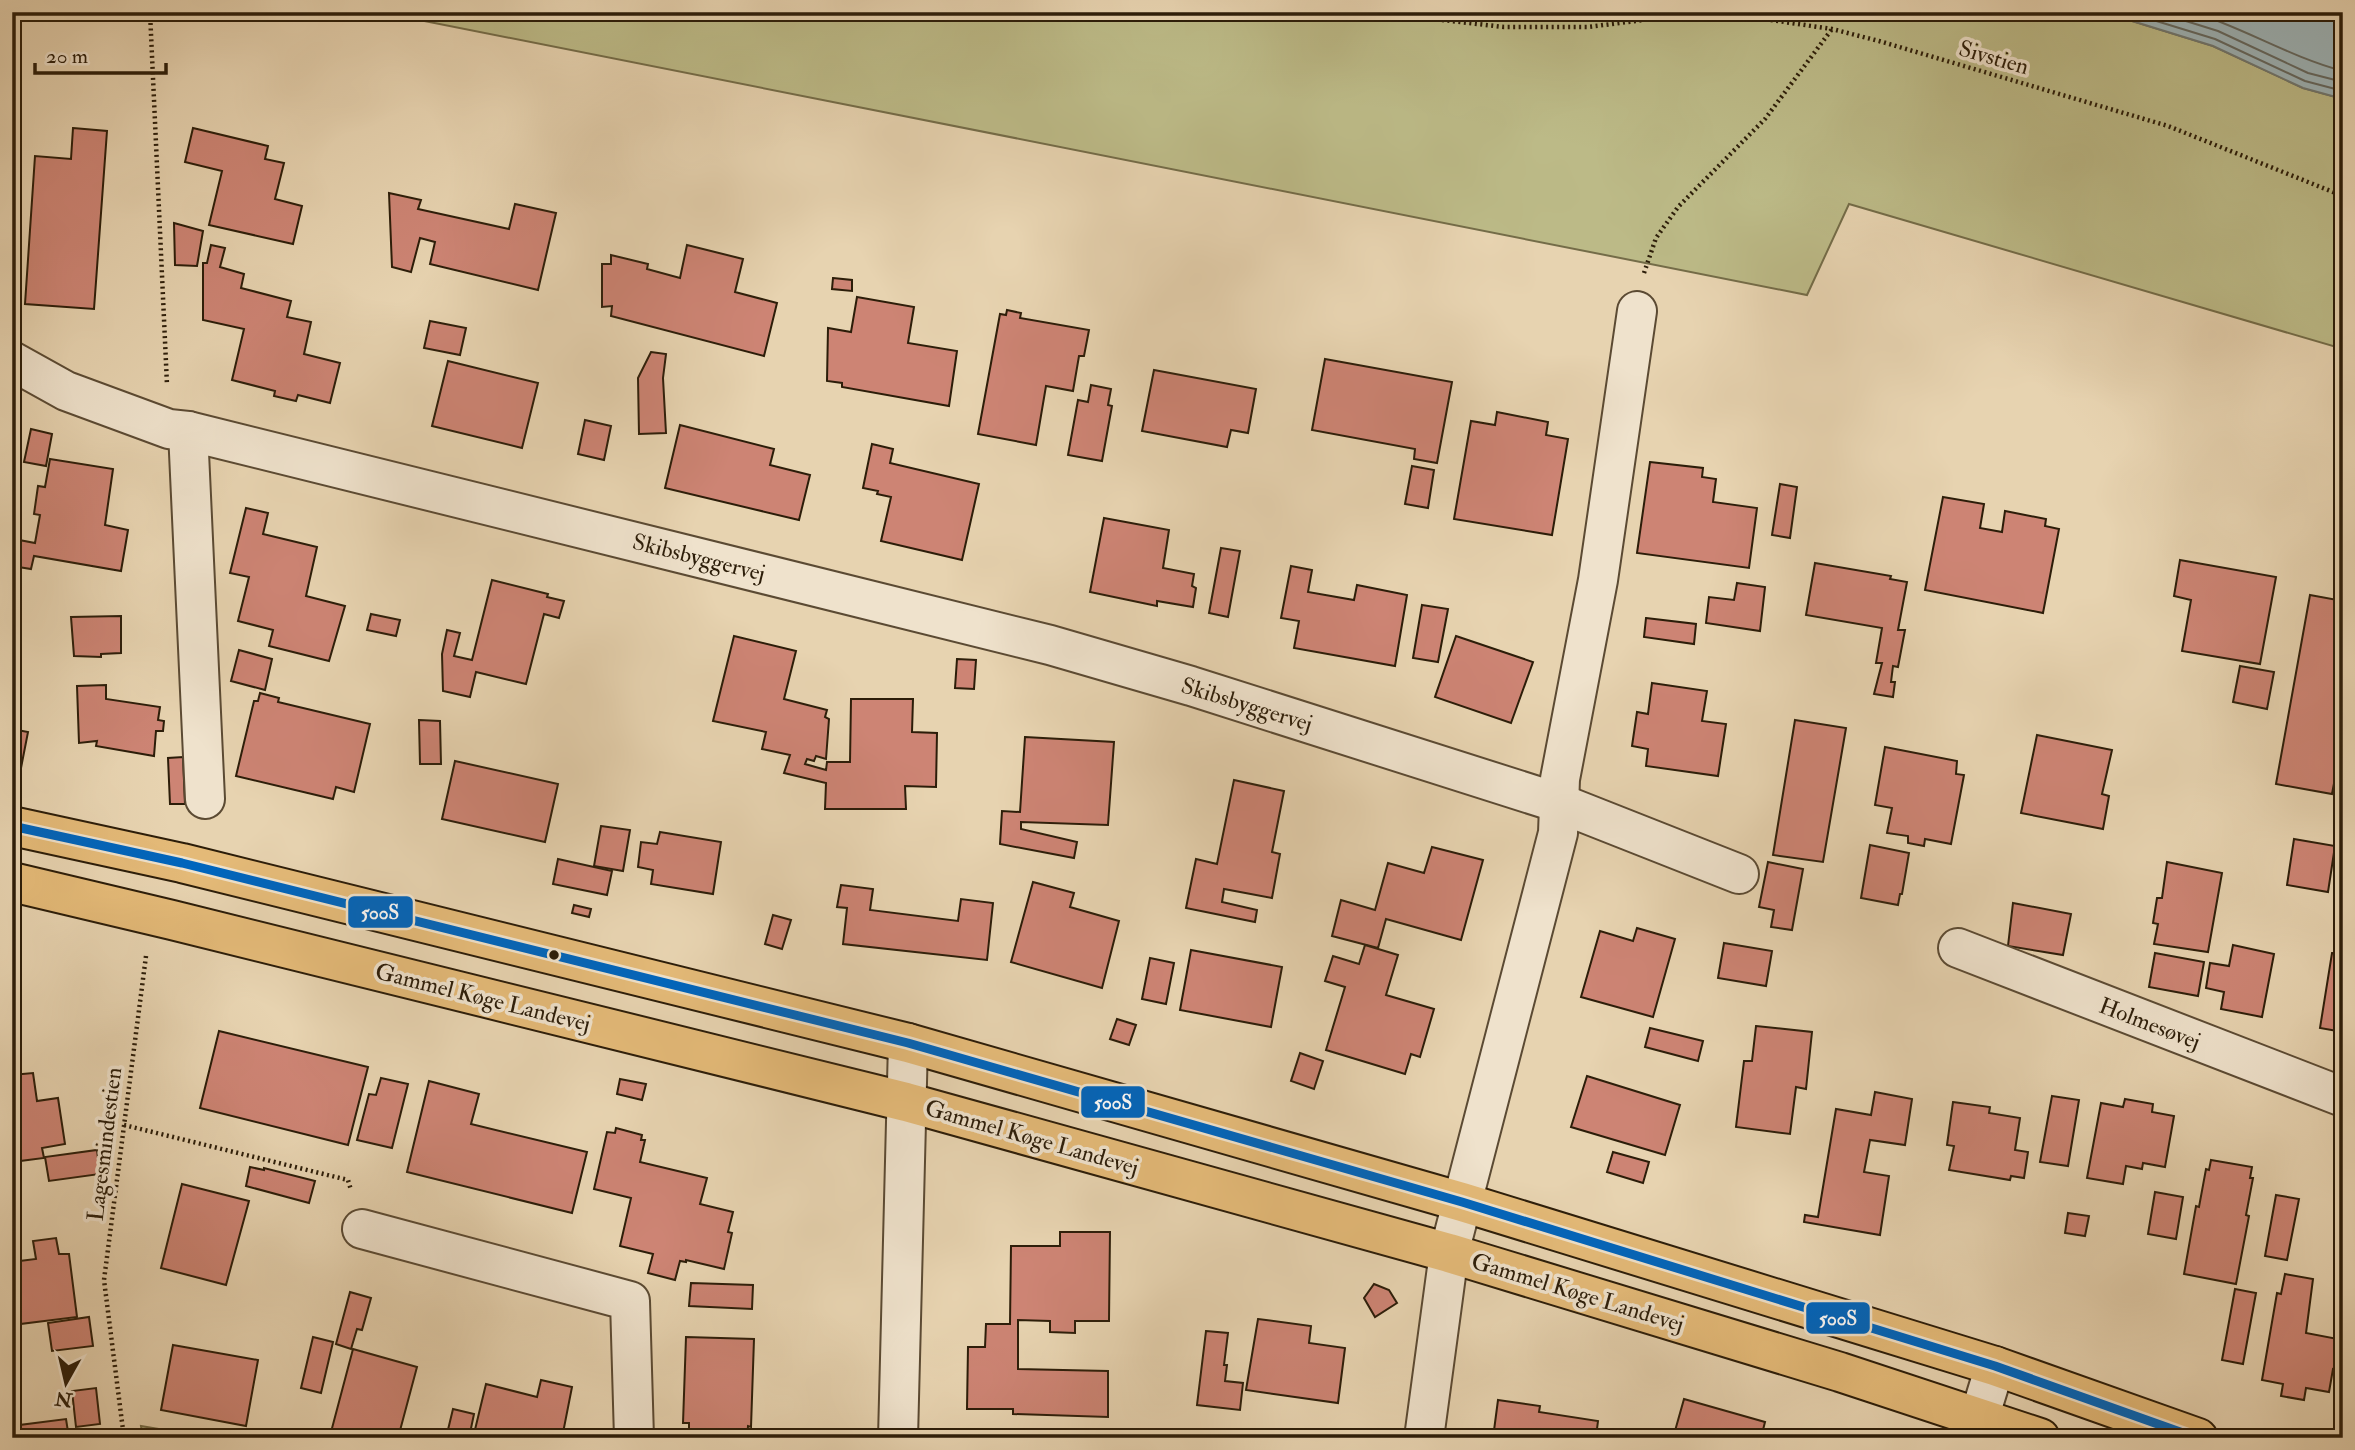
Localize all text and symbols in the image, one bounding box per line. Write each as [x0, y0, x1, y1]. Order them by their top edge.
scale bar [35, 32, 166, 76]
street label: Sivstien [1956, 34, 2032, 81]
text: 20 m [46, 43, 88, 70]
street label: Skibsbyggervej [630, 527, 768, 588]
street label: Skibsbyggervej [1178, 671, 1316, 738]
line badge: 500S [347, 895, 414, 929]
text: 500S [361, 901, 399, 925]
unlabelled marker [547, 948, 561, 962]
street label: Gammel Køge Landevej [372, 957, 593, 1038]
street label: Holmesøvej [2095, 991, 2205, 1056]
street label: Lagesmindestien [81, 1066, 128, 1222]
line badge: 500S [1080, 1085, 1146, 1119]
text: 500S [1094, 1091, 1132, 1115]
street label: Gammel Køge Landevej [922, 1093, 1142, 1182]
street label: Gammel Køge Landevej [1468, 1246, 1688, 1339]
line badge: 500S [1805, 1301, 1871, 1335]
text: 500S [1819, 1307, 1857, 1331]
north arrow [32, 1348, 102, 1418]
text: N [53, 1386, 75, 1412]

